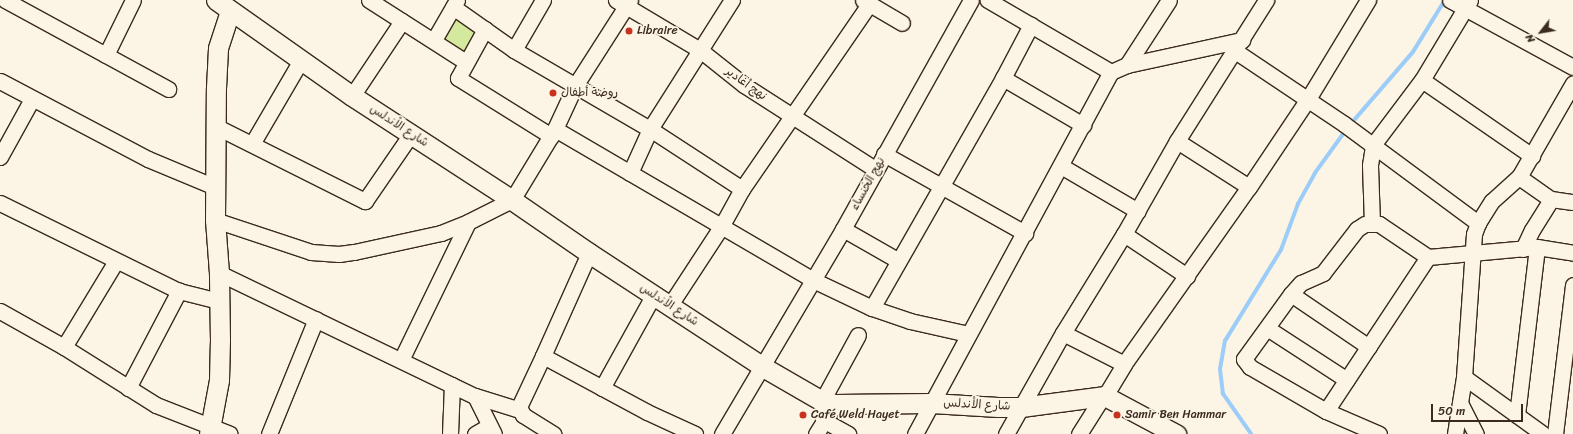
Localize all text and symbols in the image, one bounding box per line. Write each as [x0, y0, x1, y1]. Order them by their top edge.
north arrow [1521, 12, 1561, 52]
place label: Libraire [637, 24, 678, 38]
marker: Libraire [624, 26, 634, 36]
text: N [1520, 30, 1540, 47]
street label: نهج أغادير [723, 64, 769, 104]
place label: روضة أطفال [561, 86, 618, 100]
marker: روضة أطفال [548, 88, 558, 98]
street label: شارع الأندلس [367, 102, 431, 150]
street label: نهج الخنساء [848, 155, 888, 213]
street label: شارع الأندلس [637, 281, 701, 329]
street label: شارع الأندلس [943, 396, 1011, 414]
scale bar [1433, 396, 1525, 422]
text: 50 m [1438, 400, 1465, 422]
place label: Café Weld Hayet [811, 408, 900, 422]
place label: Samir Ben Hammar [1125, 408, 1226, 422]
marker: Café Weld Hayet [798, 410, 808, 420]
marker: Samir Ben Hammar [1112, 410, 1122, 420]

